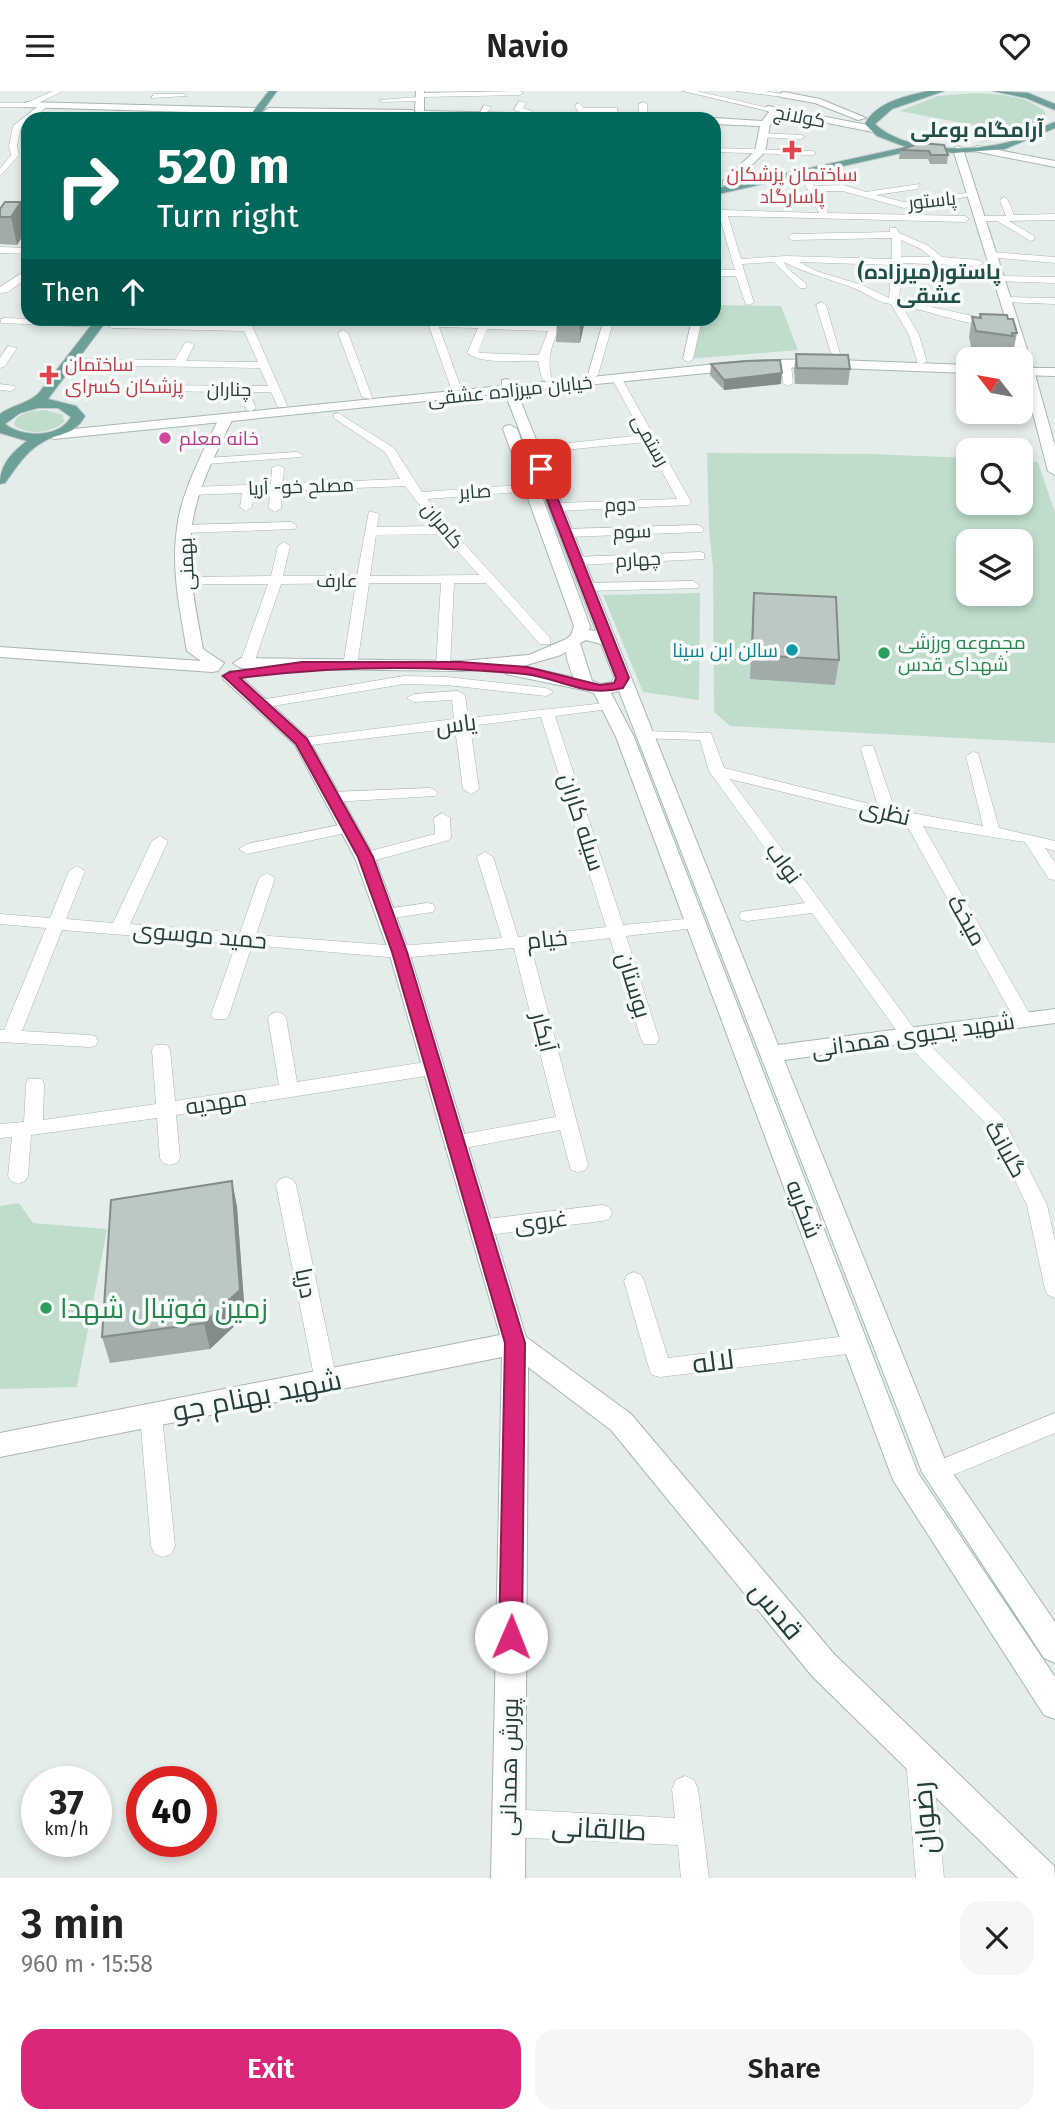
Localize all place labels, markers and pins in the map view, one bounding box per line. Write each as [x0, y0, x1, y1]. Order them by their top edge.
marker: ساختمان پزشکان پاسارگاد [782, 140, 802, 160]
place label: ساختمان پزشکان پاسارگاد [727, 163, 857, 209]
place label: ساختمان پزشکان کسرای [65, 353, 183, 399]
marker: ساختمان پزشکان کسرای [39, 365, 59, 385]
place label: خانه معلم [179, 427, 259, 452]
marker: خانه معلم [157, 430, 173, 446]
pin [511, 439, 571, 499]
place label: مجموعه ورزشی شهدای قدس [898, 631, 1026, 676]
place label: سالن ابن سینا [672, 639, 778, 662]
marker: سالن ابن سینا [784, 642, 800, 658]
marker: مجموعه ورزشی شهدای قدس [876, 645, 892, 661]
place label: زمین فوتبال شهدا [60, 1292, 268, 1325]
marker: زمین فوتبال شهدا [38, 1300, 54, 1316]

